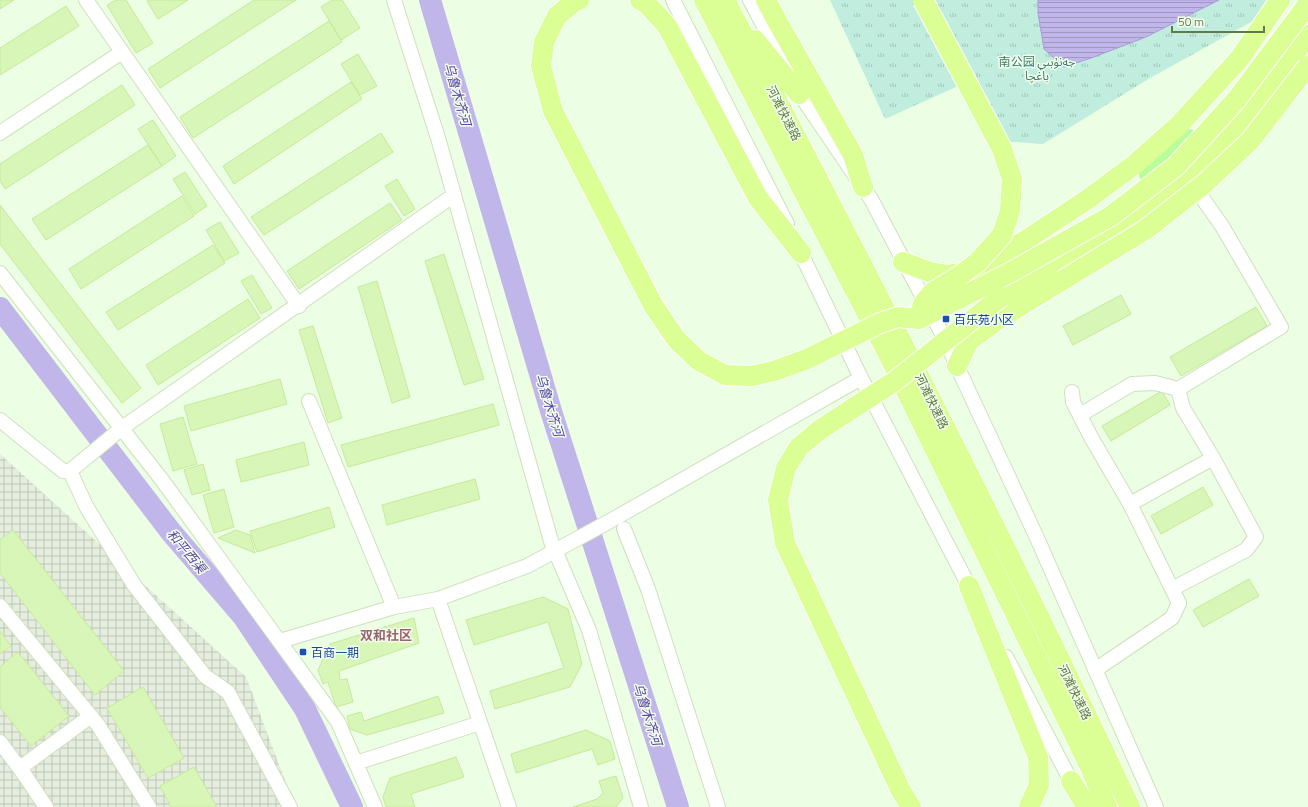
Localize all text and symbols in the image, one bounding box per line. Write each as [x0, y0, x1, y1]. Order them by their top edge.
scale bar [1172, 8, 1264, 34]
text: 50 m [1178, 12, 1204, 31]
park label: 南公园 جەنۇبىي باغچا [999, 52, 1075, 85]
water label: 乌鲁木齐河 [439, 60, 477, 131]
street label: 河滩快速路 [762, 82, 806, 144]
place label: 百乐苑小区 [954, 310, 1014, 329]
marker: 百乐苑小区 [941, 314, 951, 324]
street label: 河滩快速路 [910, 370, 954, 432]
water label: 乌鲁木齐河 [531, 371, 570, 442]
water label: 和平西渠 [163, 525, 213, 579]
district label: 双和社区 [360, 625, 412, 645]
place label: 百商一期 [311, 643, 359, 662]
marker: 百商一期 [298, 647, 308, 657]
street label: 河滩快速路 [1053, 661, 1097, 723]
water label: 乌鲁木齐河 [628, 680, 668, 751]

